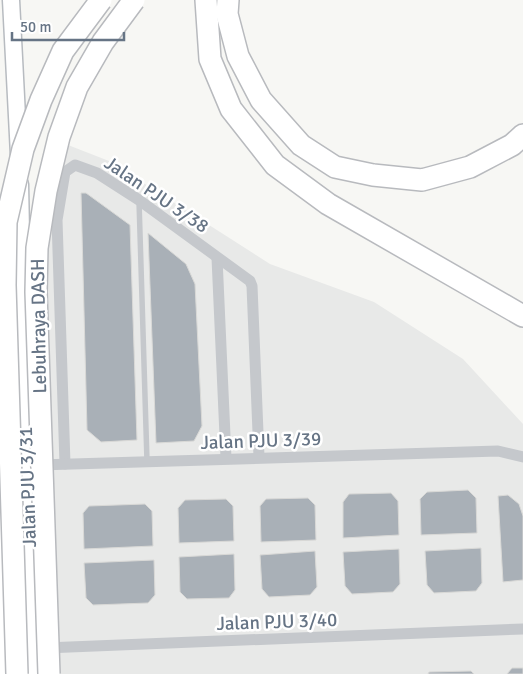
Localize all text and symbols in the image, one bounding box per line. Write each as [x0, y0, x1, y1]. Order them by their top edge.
scale bar [12, 10, 125, 42]
text: 50 m [20, 18, 51, 36]
street label: Jalan PJU 3/38 [100, 151, 213, 239]
street label: Lebuhraya DASH [26, 258, 52, 394]
street label: Jalan PJU 3/31 [14, 426, 42, 548]
street label: Jalan PJU 3/39 [200, 427, 322, 455]
street label: Jalan PJU 3/40 [216, 608, 338, 636]

